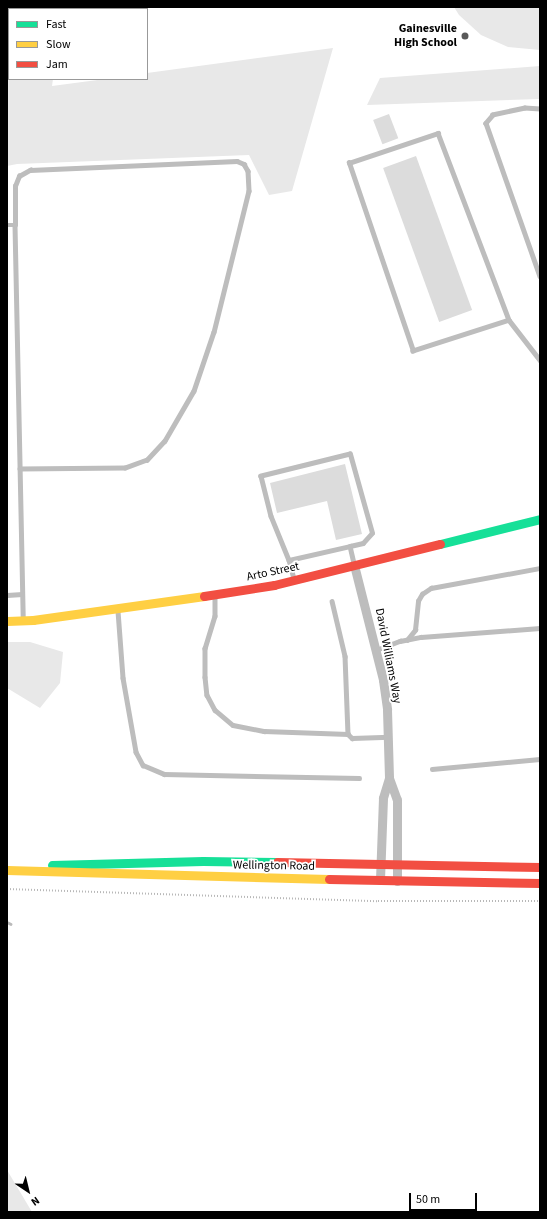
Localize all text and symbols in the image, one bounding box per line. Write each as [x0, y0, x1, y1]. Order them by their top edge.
legend [8, 8, 148, 80]
text: Fast [46, 16, 66, 33]
place label: Gainesville High School [394, 22, 457, 50]
marker: Gainesville High School [460, 31, 470, 41]
text: Slow [46, 36, 71, 53]
text: Jam [46, 56, 68, 73]
street label: Arto Street [245, 559, 301, 585]
street label: David Williams Way [372, 607, 404, 705]
street label: Wellington Road [233, 858, 315, 874]
north arrow [8, 1171, 48, 1211]
scale bar [411, 1185, 479, 1211]
text: 50 m [416, 1191, 440, 1208]
text: N [28, 1193, 42, 1209]

